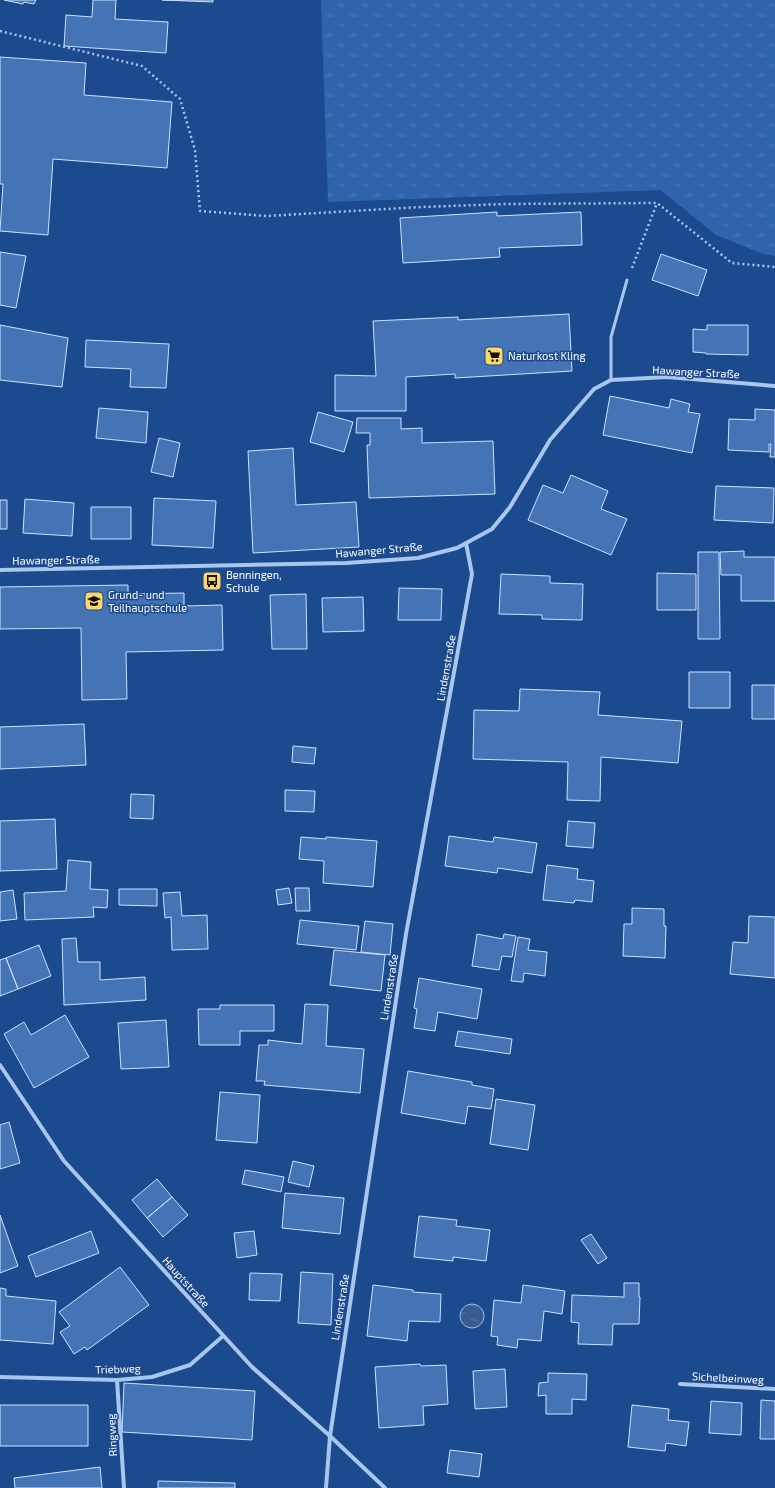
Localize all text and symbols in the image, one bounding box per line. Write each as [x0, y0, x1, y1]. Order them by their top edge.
supermarket icon: Naturkost Kling [483, 345, 505, 367]
place label: Naturkost Kling [508, 349, 586, 362]
street label: Hawanger Straße [652, 363, 740, 380]
street label: Hawanger Straße [335, 539, 423, 560]
street label: Hawanger Straße [12, 552, 100, 567]
place label: Benningen, Schule [226, 568, 282, 594]
bus stop icon: Benningen, Schule [201, 570, 223, 592]
place label: Grund- und Teilhauptschule [108, 588, 187, 614]
school or university icon: Grund- und Teilhauptschule [83, 590, 105, 612]
street label: Lindenstraße [433, 634, 458, 702]
street label: Lindenstraße [377, 953, 400, 1021]
street label: Hauptstraße [160, 1254, 213, 1310]
street label: Lindenstraße [328, 1273, 351, 1341]
street label: Triebweg [95, 1361, 141, 1376]
street label: Sichelbeinweg [692, 1369, 764, 1386]
street label: Ringweg [104, 1413, 119, 1457]

